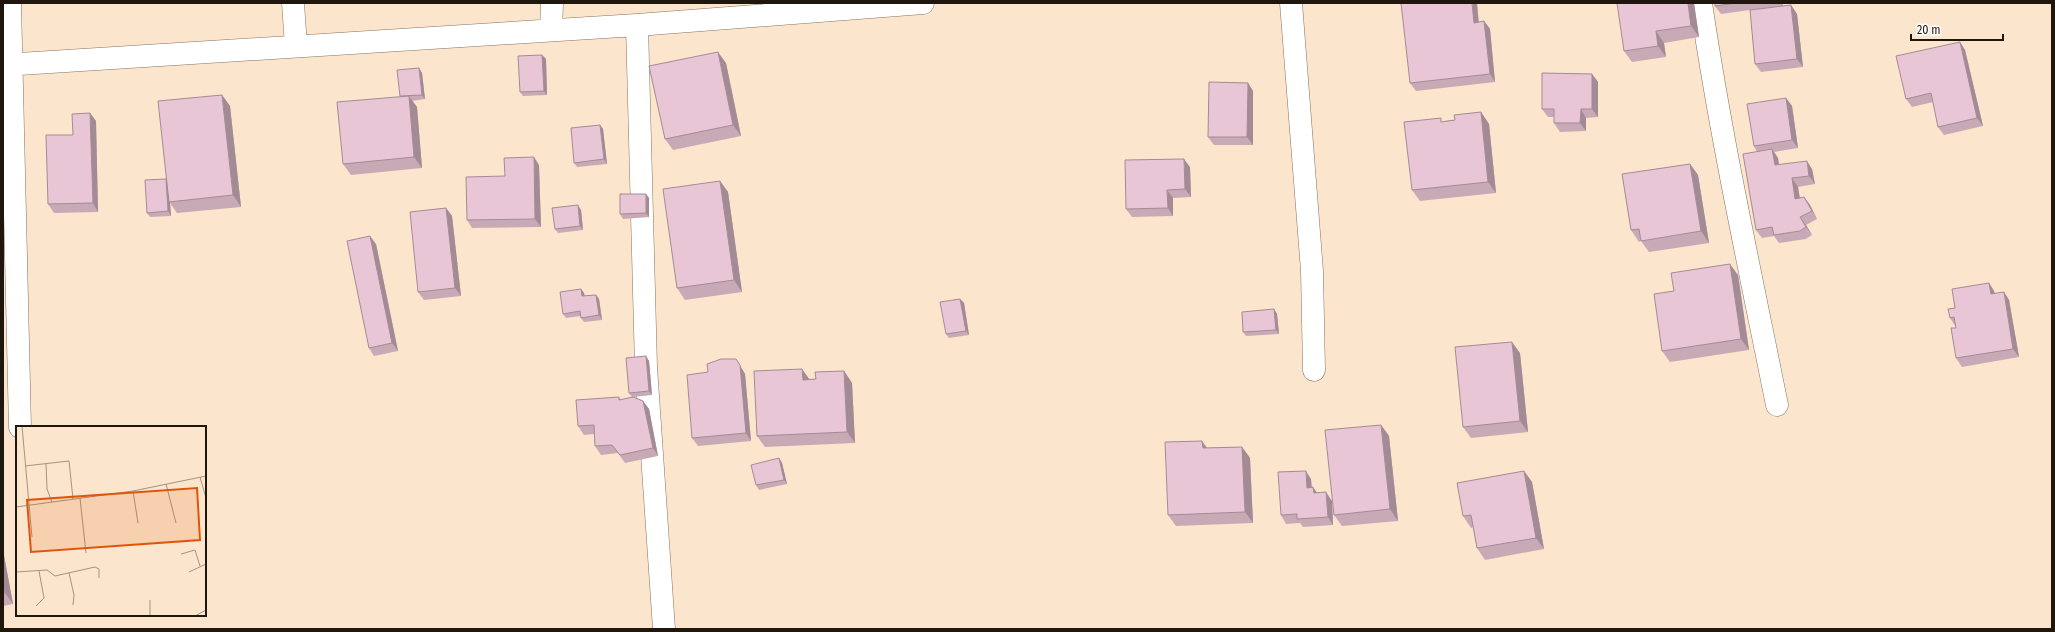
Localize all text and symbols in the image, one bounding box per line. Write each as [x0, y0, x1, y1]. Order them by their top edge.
scale bar [1911, 16, 2003, 42]
text: 20 m [1917, 23, 1941, 37]
inset map [16, 426, 206, 616]

